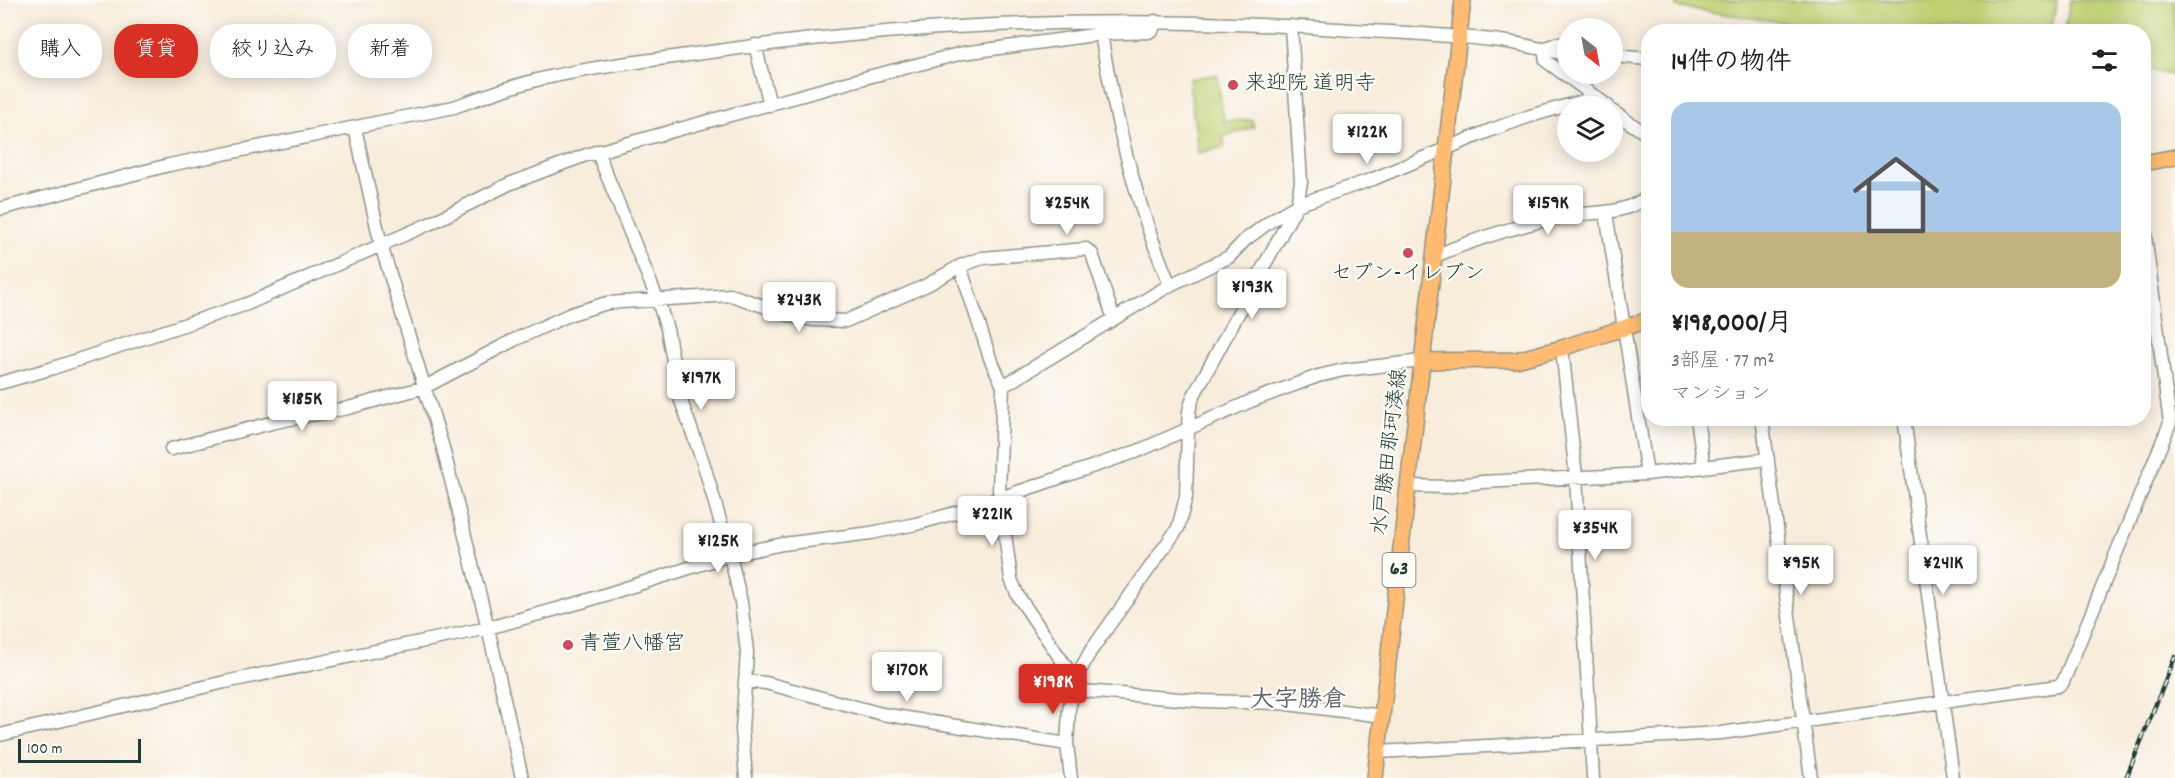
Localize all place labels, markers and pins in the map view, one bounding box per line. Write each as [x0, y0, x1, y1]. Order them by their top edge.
place label: 来迎院 道明寺 [1245, 70, 1376, 100]
marker: 来迎院 道明寺 [1226, 78, 1240, 92]
pin: ¥122K [1325, 114, 1409, 165]
pin: ¥254K [1025, 185, 1109, 236]
pin: ¥159K [1506, 185, 1590, 236]
marker: セブン-イレブン [1401, 246, 1415, 260]
place label: セブン-イレブン [1331, 260, 1485, 290]
pin: ¥193K [1210, 269, 1294, 320]
pin: ¥243K [757, 282, 841, 333]
pin: ¥197K [659, 360, 743, 411]
pin: ¥185K [260, 381, 344, 432]
pin: ¥221K [950, 496, 1034, 547]
pin: ¥354K [1553, 510, 1637, 561]
pin: ¥125K [676, 523, 760, 574]
pin: ¥95K [1765, 545, 1837, 596]
pin: ¥241K [1901, 545, 1985, 596]
place label: 青萱八幡宮 [580, 630, 685, 660]
marker: 青萱八幡宮 [561, 638, 575, 652]
pin: ¥170K [865, 652, 949, 703]
pin: ¥198K [1011, 664, 1095, 715]

